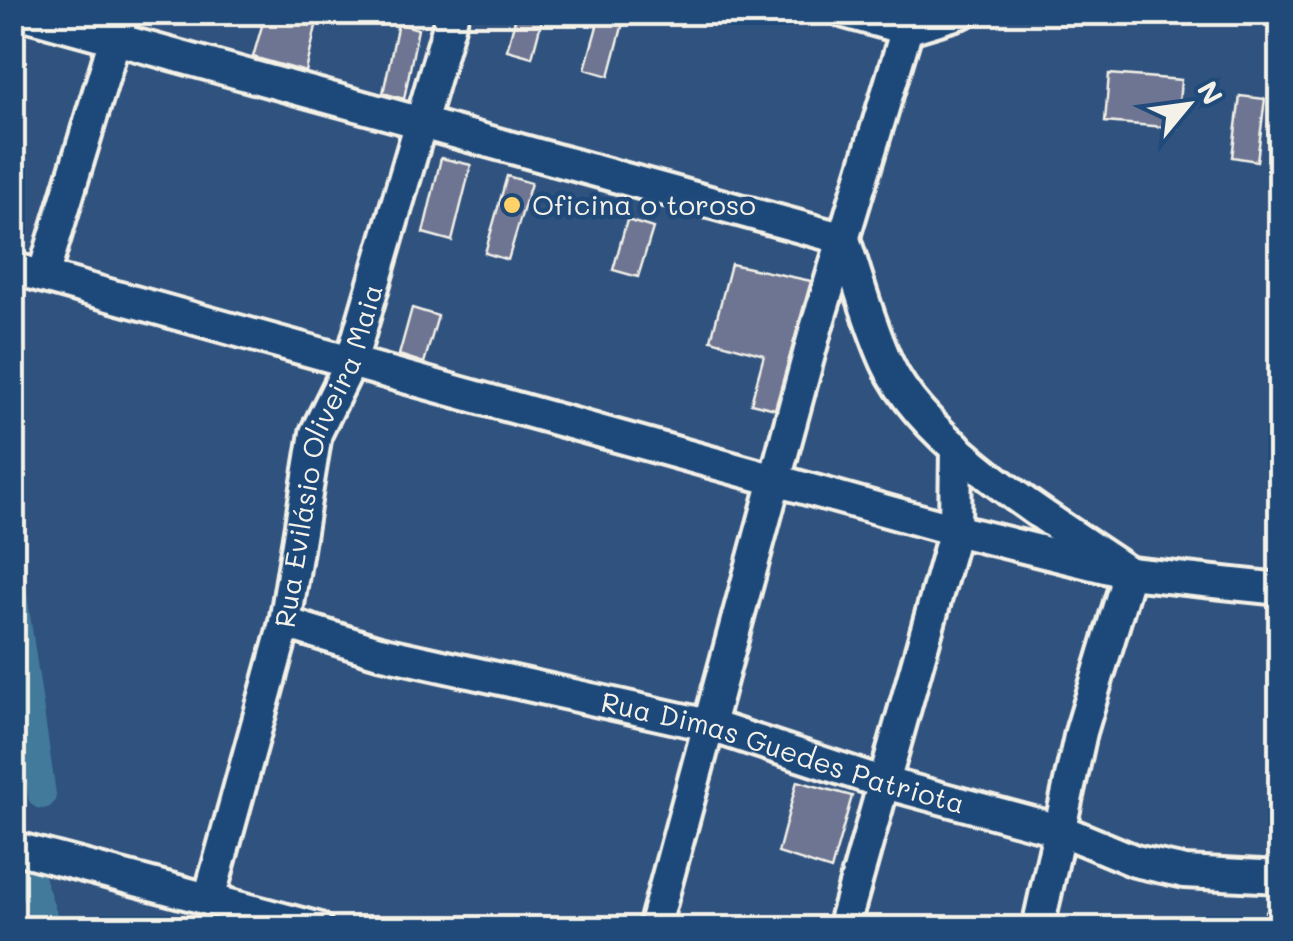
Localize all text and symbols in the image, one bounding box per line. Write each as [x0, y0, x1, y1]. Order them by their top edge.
north arrow [1138, 55, 1238, 155]
text: N [1190, 74, 1232, 110]
place label: Oficina o toroso [532, 186, 756, 222]
marker: Oficina o toroso [501, 194, 523, 216]
street label: Rua Evilásio Oliveira Maia [266, 280, 390, 630]
street label: Rua Dimas Guedes Patriota [598, 683, 969, 821]

